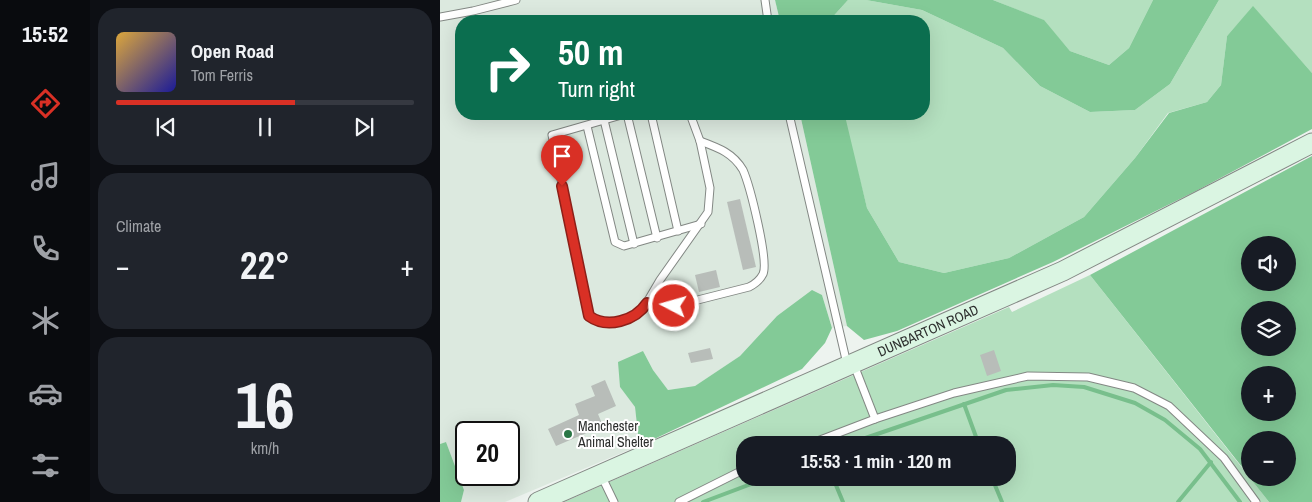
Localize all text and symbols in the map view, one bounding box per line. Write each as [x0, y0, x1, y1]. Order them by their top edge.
text: 15:52 [22, 19, 68, 49]
text: 50 m [558, 29, 623, 76]
icon: right [475, 35, 540, 100]
text: Open Road [191, 38, 274, 64]
text: Tom Ferris [191, 64, 253, 86]
text: Turn right [558, 74, 635, 104]
icon: directions [28, 86, 63, 121]
icon: previous [152, 113, 180, 141]
icon: pause [251, 113, 279, 141]
icon: next [350, 113, 378, 141]
pin [541, 135, 583, 186]
icon: arrive [548, 142, 576, 170]
icon: music [28, 159, 63, 194]
text: Climate [116, 215, 161, 237]
icon: phone [28, 231, 63, 266]
map controls [1241, 236, 1296, 486]
button: sound [1241, 236, 1296, 291]
text: 22° [240, 240, 290, 291]
text: − [116, 247, 129, 285]
text: + [401, 247, 414, 285]
position arrow [647, 279, 699, 331]
street label: DUNBARTON ROAD [875, 300, 981, 361]
button: layers [1241, 301, 1296, 356]
icon: climate [28, 303, 63, 338]
text: 16 [235, 361, 295, 448]
button: + [1241, 366, 1296, 421]
icon: car [28, 376, 63, 411]
place label: Manchester Animal Shelter [577, 417, 653, 451]
speed limit sign: 20 [455, 421, 520, 486]
marker: Manchester Animal Shelter [562, 428, 574, 440]
button: − [1241, 431, 1296, 486]
text: km/h [251, 437, 279, 459]
icon: filters [28, 448, 63, 483]
text: 15:53 · 1 min · 120 m [801, 448, 951, 474]

